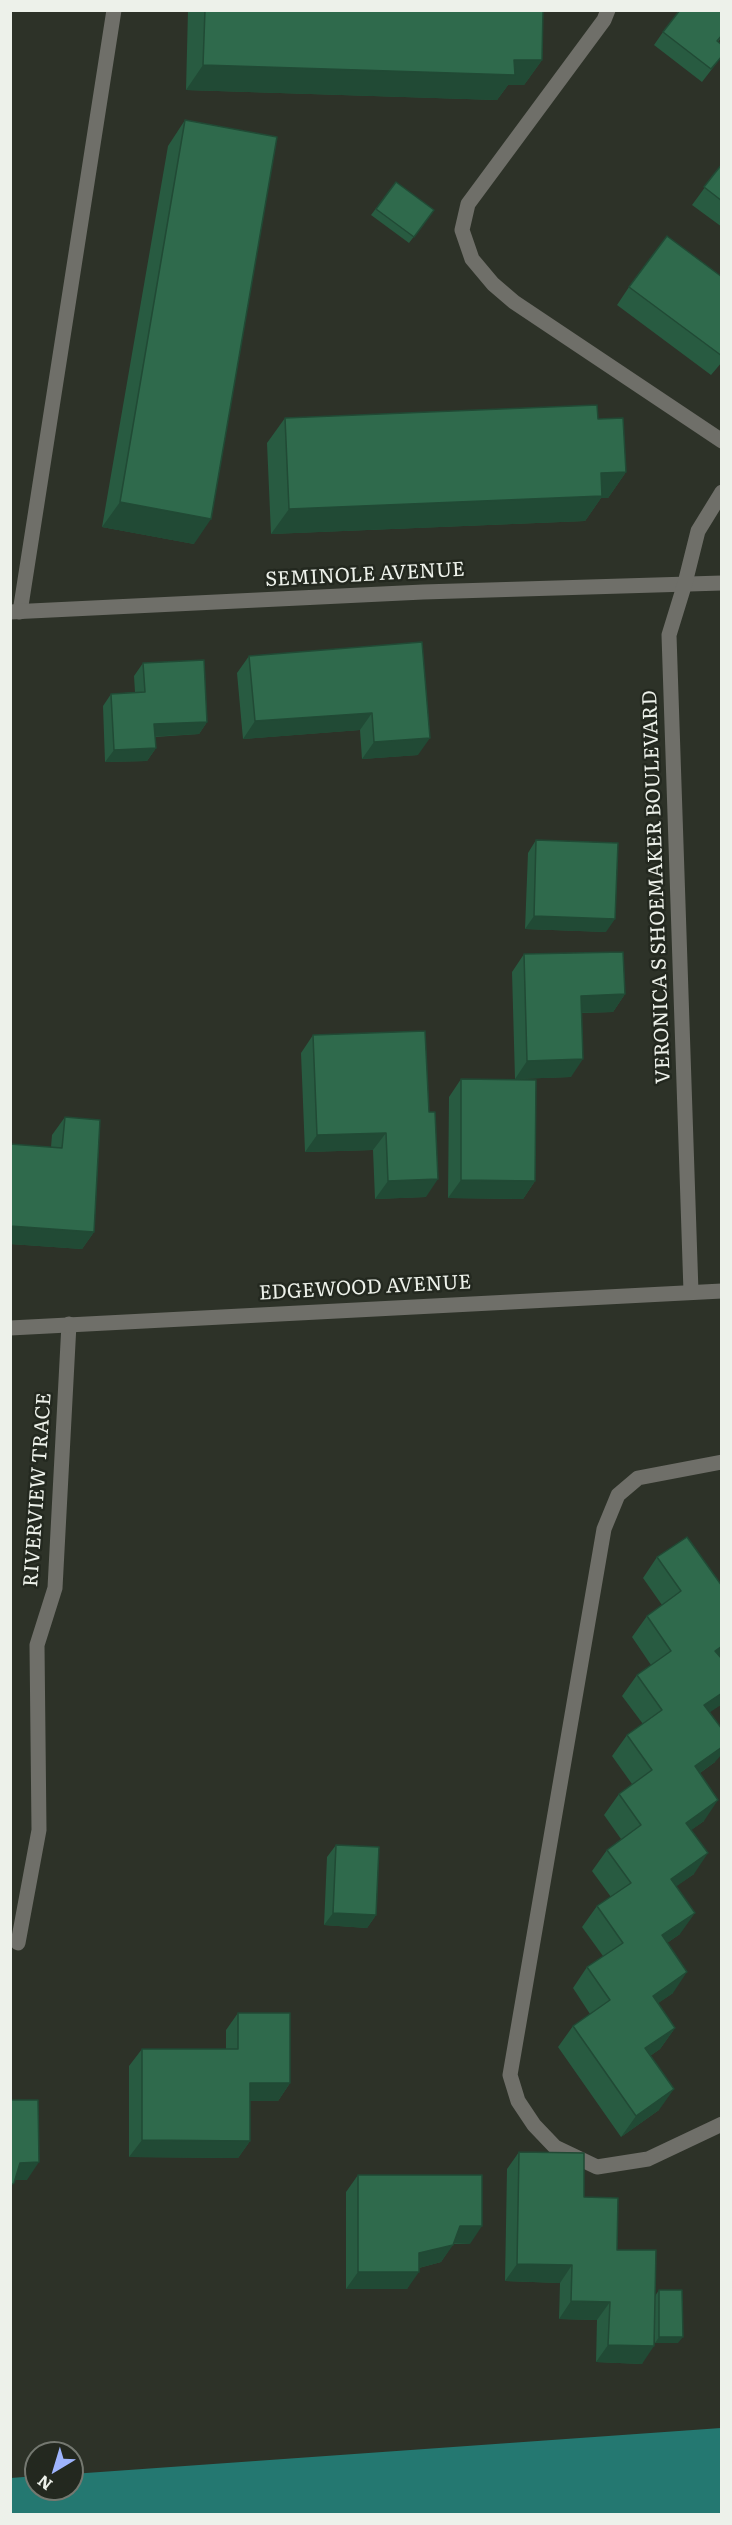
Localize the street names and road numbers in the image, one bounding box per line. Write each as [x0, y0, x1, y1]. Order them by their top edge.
street label: SEMINOLE AVENUE [265, 558, 465, 592]
street label: VERONICA S SHOEMAKER BOULEVARD [638, 690, 676, 1084]
street label: EDGEWOOD AVENUE [258, 1270, 472, 1306]
street label: RIVERVIEW TRACE [19, 1392, 57, 1588]

